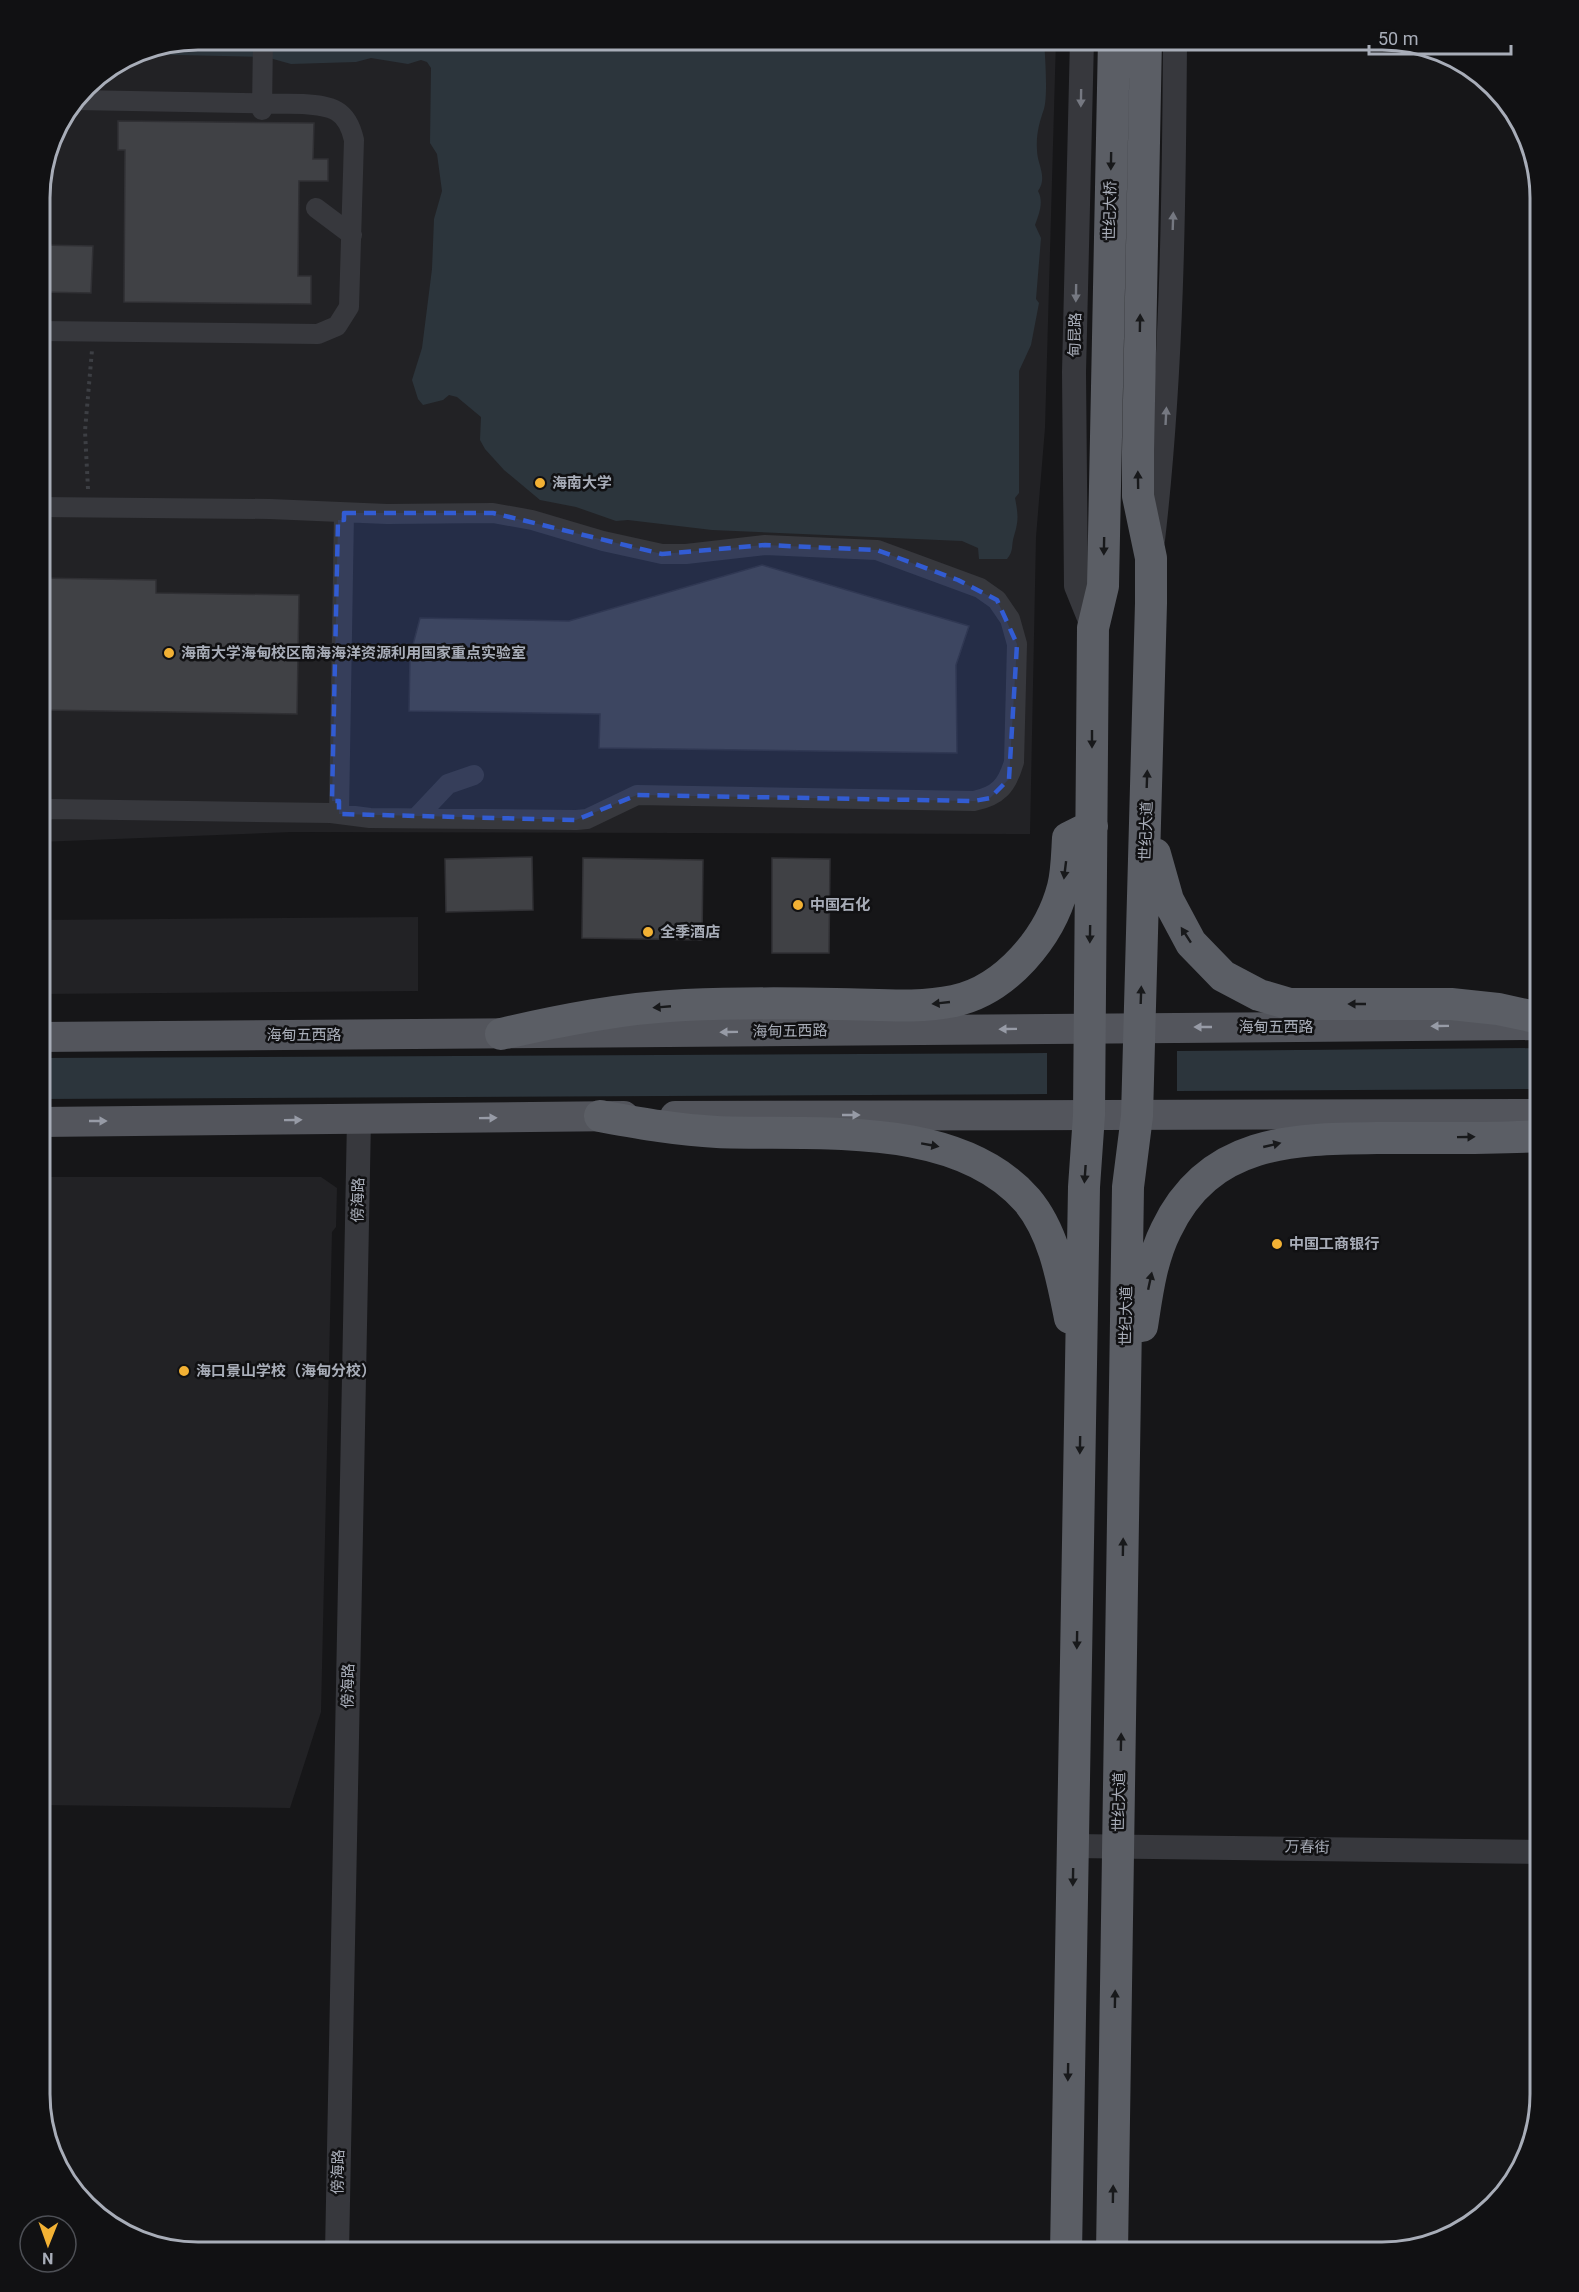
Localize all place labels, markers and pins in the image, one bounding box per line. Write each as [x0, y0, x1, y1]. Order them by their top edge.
place label: 海南大学 [552, 474, 612, 492]
marker: 海南大学 [533, 476, 547, 490]
place label: 海南大学海甸校区南海海洋资源利用国家重点实验室 [181, 644, 526, 662]
marker: 海南大学海甸校区南海海洋资源利用国家重点实验室 [162, 646, 176, 660]
place label: 中国石化 [810, 896, 870, 914]
marker: 中国石化 [791, 898, 805, 912]
place label: 全季酒店 [660, 923, 720, 941]
marker: 全季酒店 [641, 925, 655, 939]
place label: 中国工商银行 [1289, 1235, 1379, 1253]
marker: 中国工商银行 [1270, 1237, 1284, 1251]
place label: 海口景山学校（海甸分校） [196, 1362, 376, 1380]
marker: 海口景山学校（海甸分校） [177, 1364, 191, 1378]

